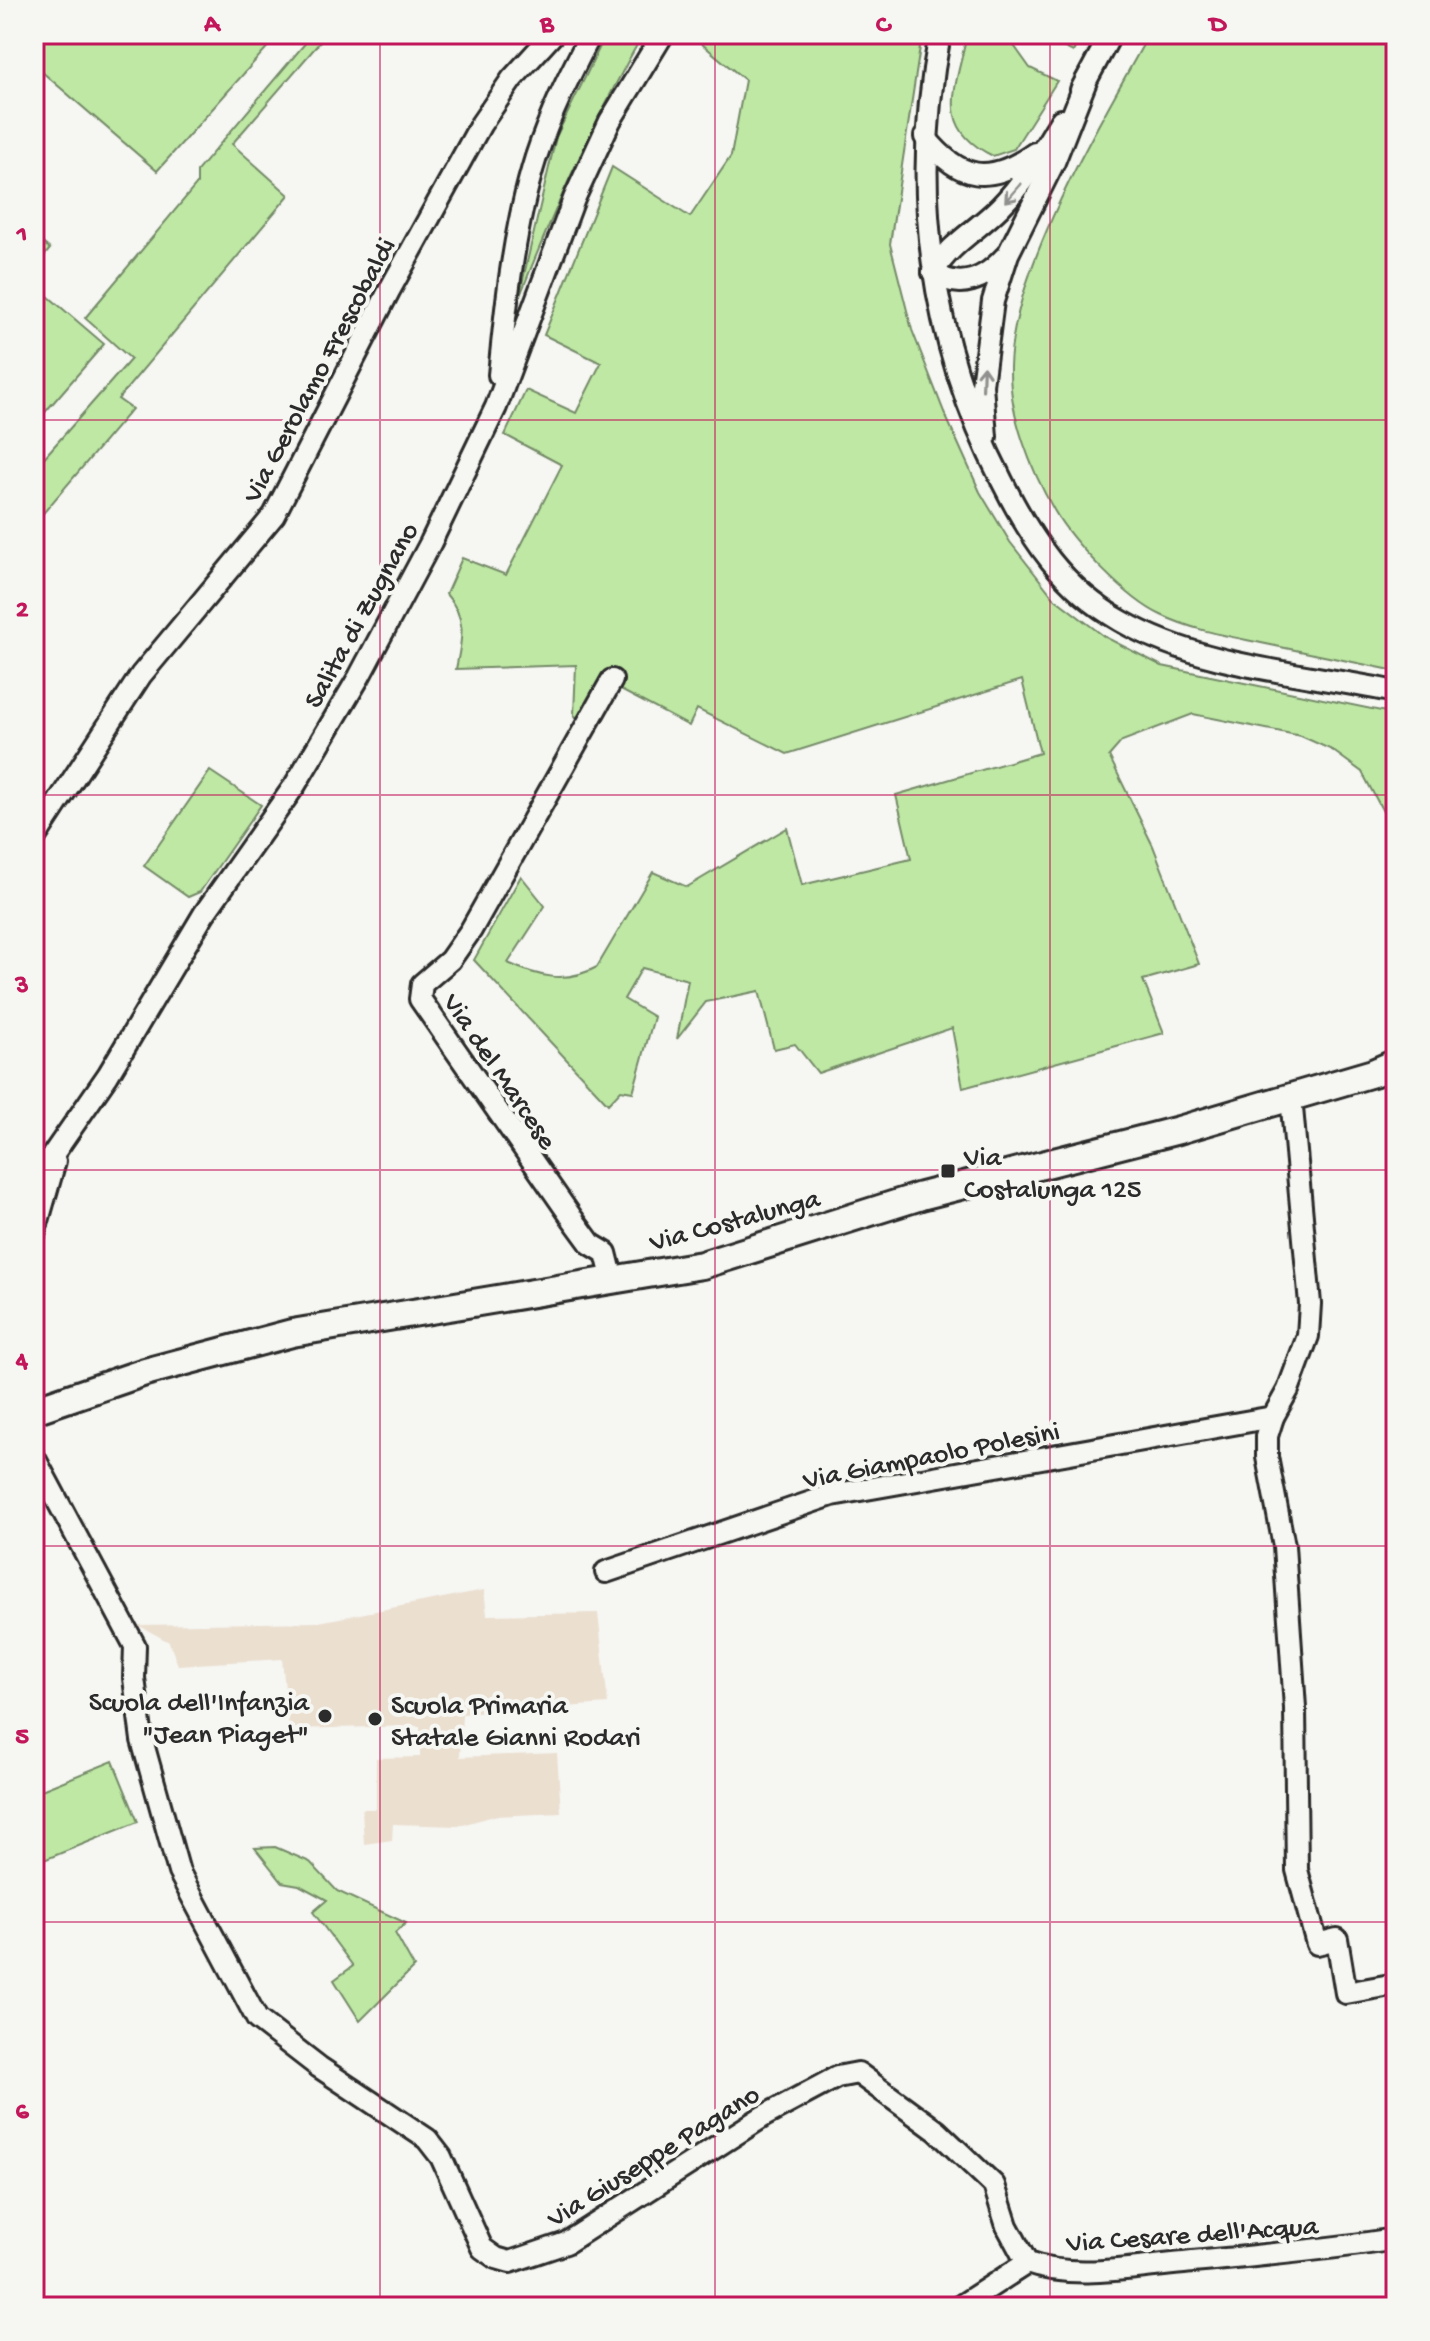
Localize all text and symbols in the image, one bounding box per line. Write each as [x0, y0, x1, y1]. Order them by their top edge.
text: A [203, 11, 221, 42]
text: B [539, 11, 555, 42]
text: C [876, 11, 893, 42]
text: D [1208, 11, 1228, 42]
one-way arrow [1004, 182, 1022, 202]
text: 1 [16, 221, 27, 252]
street label: Via Gerolamo Frescobaldi [237, 233, 405, 510]
one-way arrow [976, 365, 991, 392]
street label: Salita di Zugnano [298, 518, 428, 715]
text: 2 [16, 596, 29, 627]
text: 3 [14, 972, 29, 1003]
street label: Via del Marcese [433, 987, 563, 1157]
place label: Via Costalunga 125 [963, 1143, 1141, 1208]
marker: Via Costalunga 125 [939, 1162, 957, 1180]
street label: Via Costalunga [645, 1183, 825, 1261]
text: 4 [15, 1347, 29, 1378]
street label: Via Giampaolo Polesini [800, 1416, 1063, 1499]
place label: Scuola dell'Infanzia "Jean Piaget" [89, 1688, 310, 1753]
place label: Scuola Primaria Statale Gianni Rodari [391, 1691, 641, 1756]
marker: Scuola dell'Infanzia "Jean Piaget" [316, 1707, 334, 1725]
marker: Scuola Primaria Statale Gianni Rodari [366, 1710, 384, 1728]
text: 5 [15, 1723, 29, 1754]
street label: Via Giuseppe Pagano [541, 2079, 767, 2237]
text: 6 [15, 2098, 29, 2129]
street label: Via Cesare dell'Acqua [1064, 2211, 1321, 2262]

